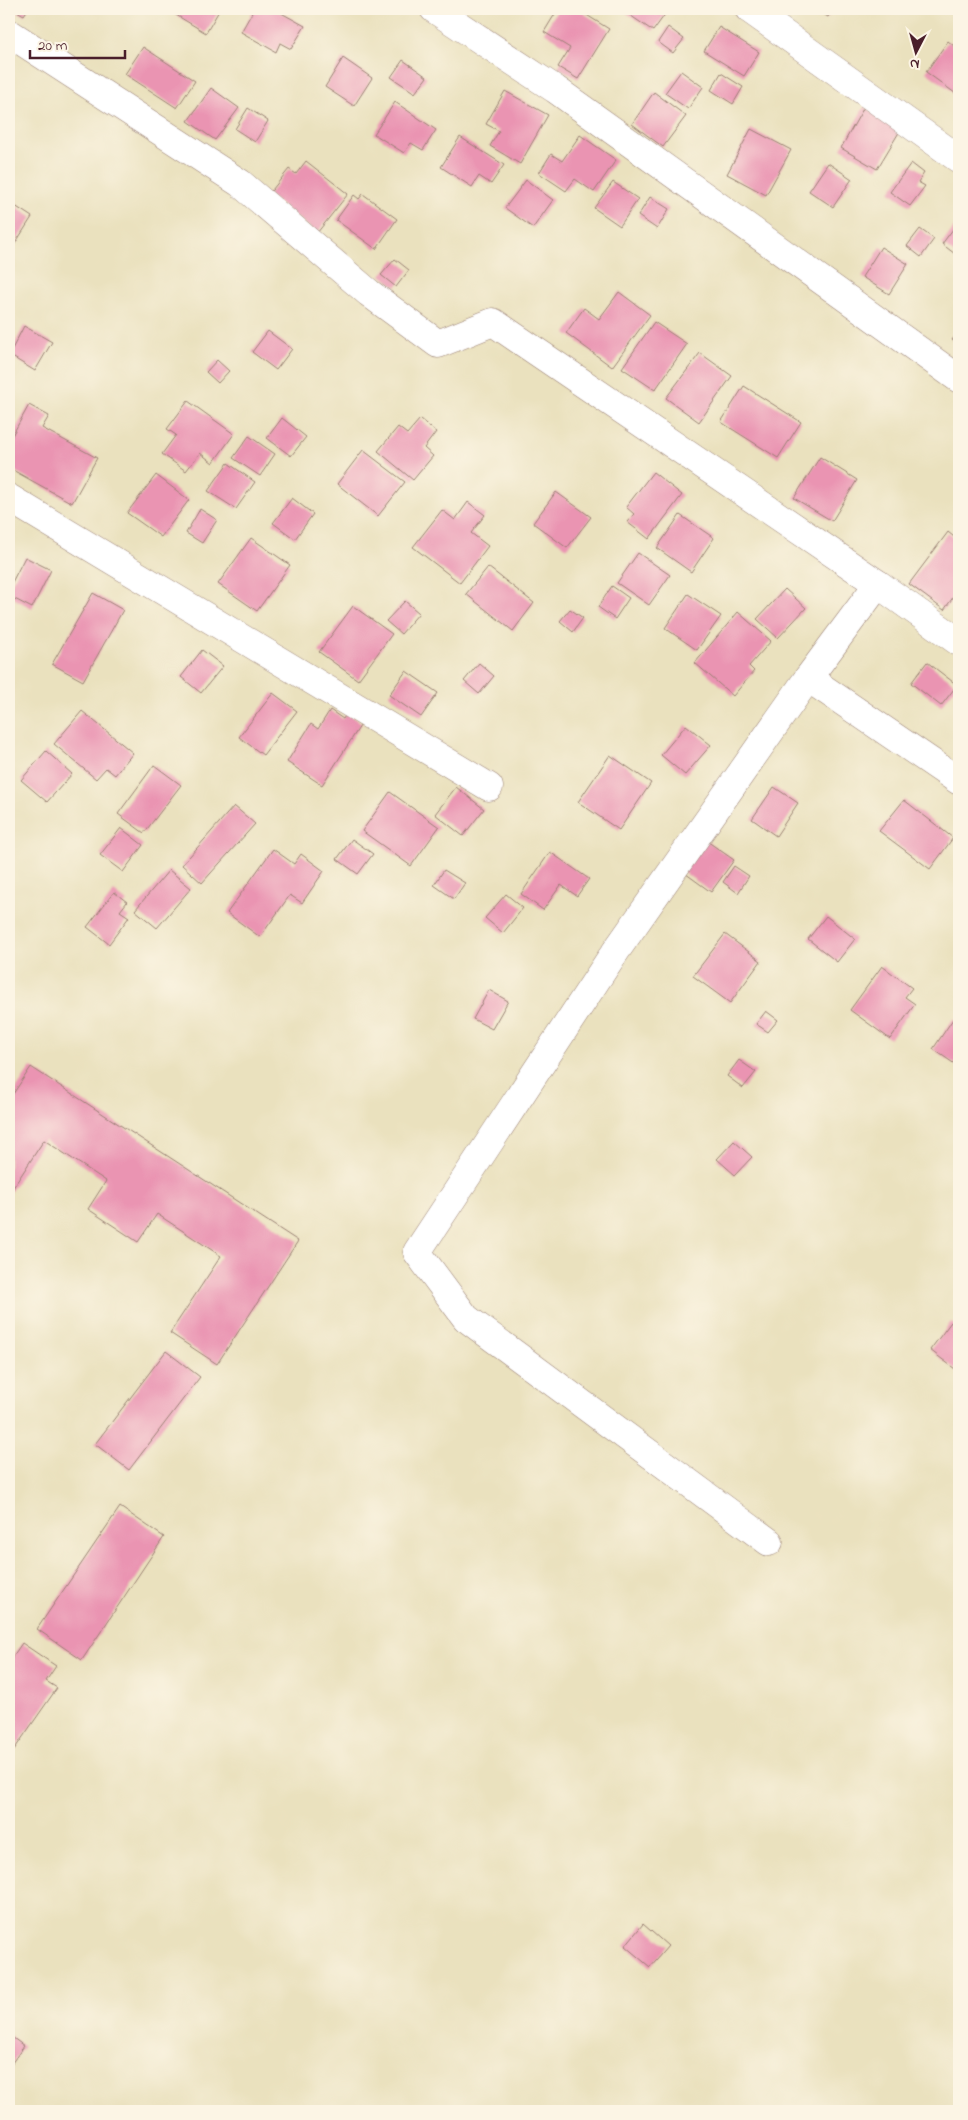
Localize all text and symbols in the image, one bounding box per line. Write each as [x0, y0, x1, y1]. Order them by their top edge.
scale bar [30, 28, 125, 60]
north arrow [890, 28, 940, 78]
text: 20 m [38, 35, 68, 57]
text: N [909, 53, 921, 74]

